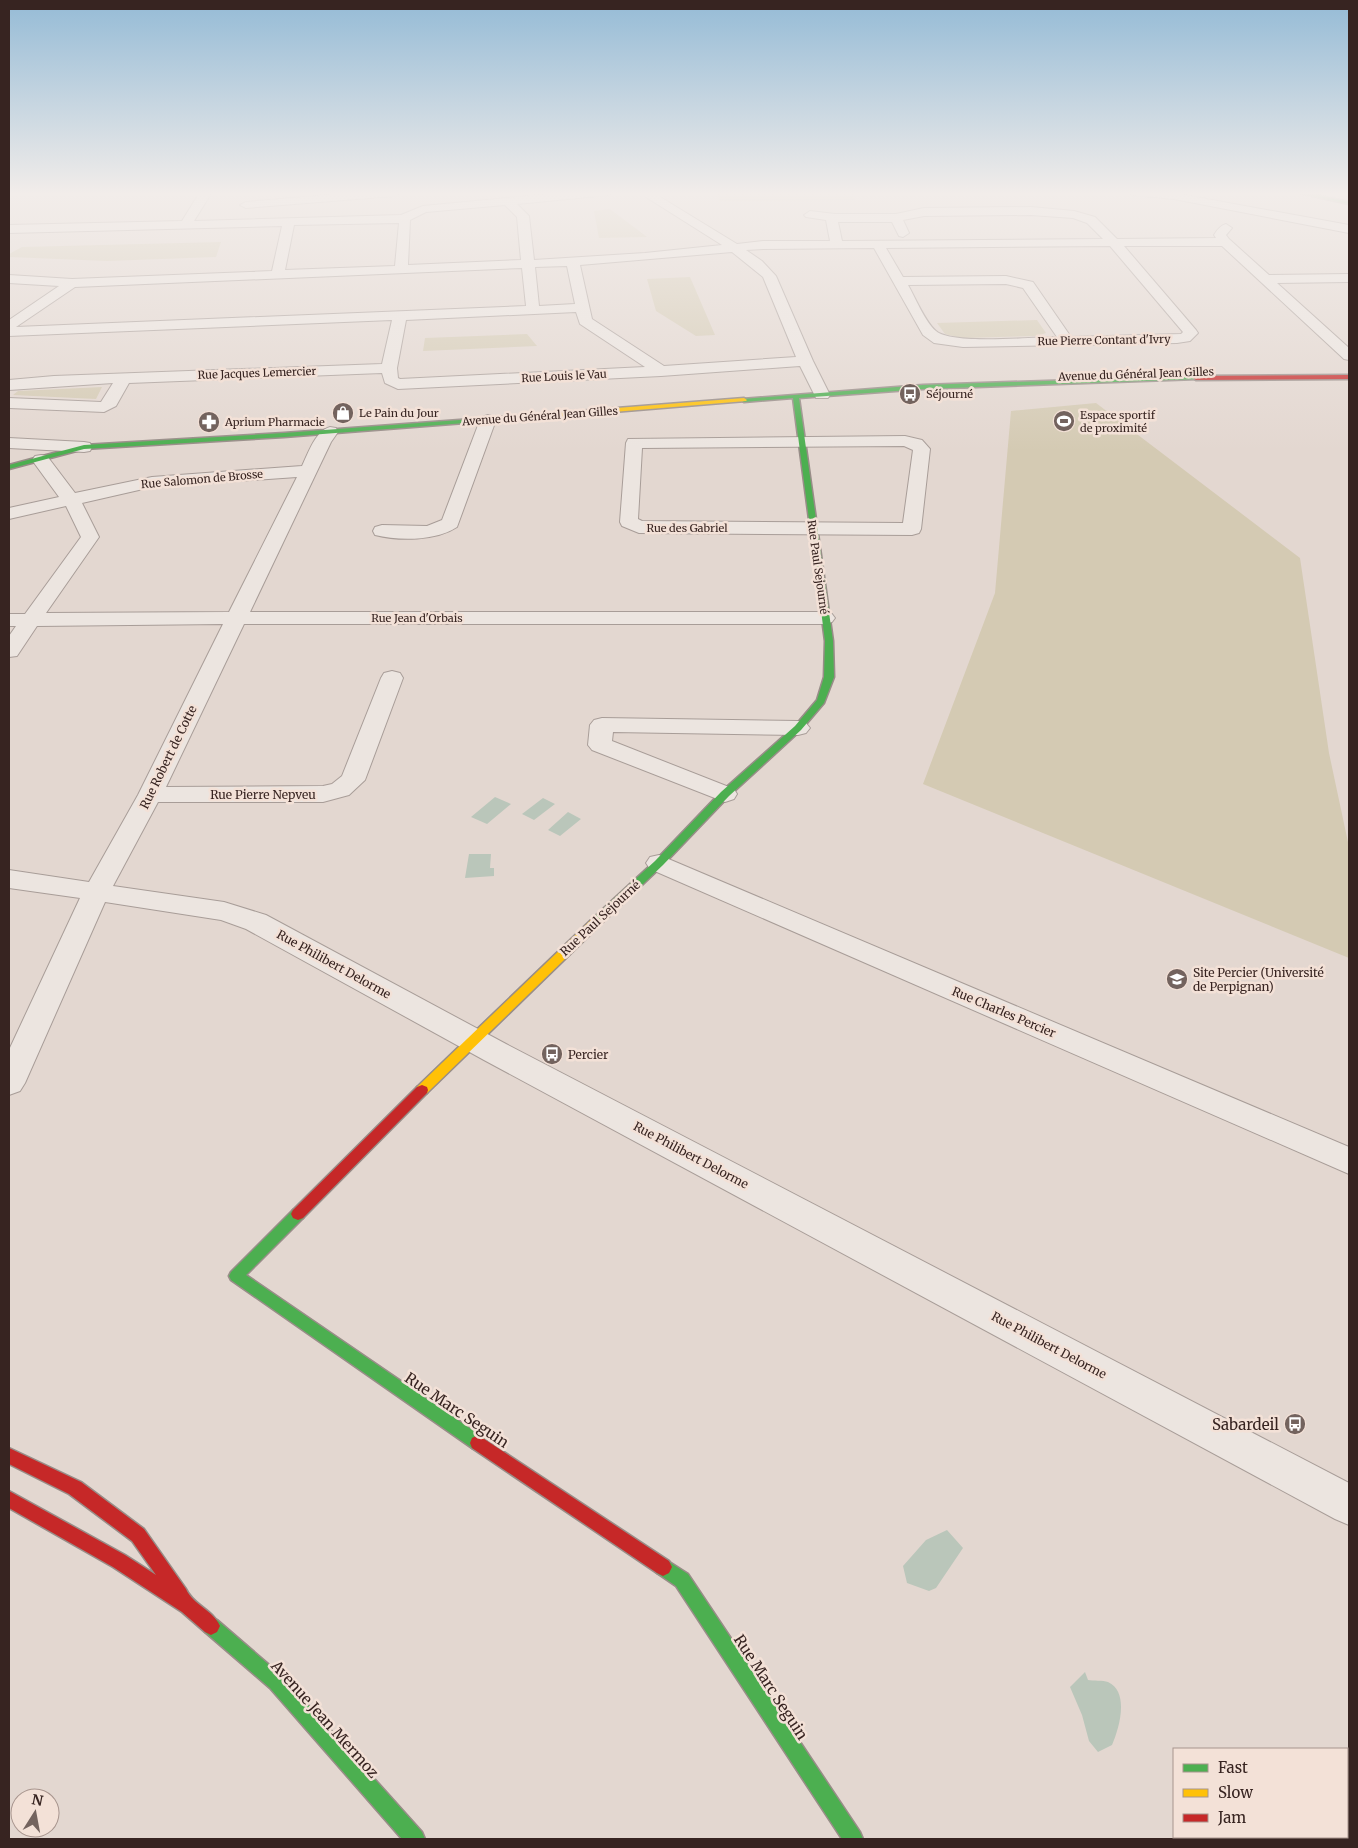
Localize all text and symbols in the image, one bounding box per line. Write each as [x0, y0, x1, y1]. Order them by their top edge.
street label: Rue Pierre Contant d'Ivry [1037, 332, 1171, 348]
street label: Rue Jacques Lemercier [197, 364, 317, 382]
street label: Avenue du Général Jean Gilles [1057, 364, 1214, 384]
street label: Rue Louis le Vau [521, 367, 607, 385]
bus stop icon: Séjourné [898, 382, 922, 406]
place label: Séjourné [926, 387, 973, 401]
shop icon: Le Pain du Jour [331, 401, 355, 425]
street label: Avenue du Général Jean Gilles [461, 404, 618, 428]
place label: Le Pain du Jour [359, 406, 439, 420]
place label: Espace sportif de proximité [1080, 408, 1156, 435]
sports icon: Espace sportif de proximité [1052, 409, 1076, 433]
pharmacy icon: Aprium Pharmacie [197, 410, 221, 434]
place label: Aprium Pharmacie [224, 415, 325, 429]
street label: Rue Salomon de Brosse [140, 467, 264, 491]
street label: Rue Paul Sejourné [804, 519, 832, 615]
street label: Rue des Gabriel [646, 521, 728, 535]
street label: Rue Jean d'Orbais [371, 611, 463, 625]
street label: Rue Robert de Cotte [136, 703, 200, 811]
street label: Rue Pierre Nepveu [210, 787, 316, 802]
street label: Rue Paul Sejourné [557, 877, 643, 959]
street label: Rue Philibert Delorme [274, 926, 394, 1002]
place label: Site Percier (Université de Perpignan) [1193, 965, 1324, 994]
school or university icon: Site Percier (Université de Perpignan) [1165, 967, 1189, 991]
street label: Rue Charles Percier [950, 983, 1059, 1041]
bus stop icon: Percier [540, 1042, 564, 1066]
place label: Percier [568, 1047, 609, 1062]
street label: Rue Philibert Delorme [631, 1118, 751, 1192]
street label: Rue Philibert Delorme [989, 1308, 1109, 1382]
street label: Rue Marc Seguin [401, 1368, 513, 1452]
bus stop icon: Sabardeil [1283, 1412, 1307, 1436]
place label: Sabardeil [1212, 1415, 1279, 1434]
street label: Rue Marc Seguin [730, 1631, 812, 1743]
street label: Avenue Jean Mermoz [267, 1656, 383, 1782]
legend [1173, 1748, 1348, 1838]
text: Fast [1218, 1758, 1248, 1777]
text: Slow [1218, 1783, 1253, 1802]
north arrow [10, 1788, 60, 1838]
text: N [30, 1790, 45, 1810]
text: Jam [1217, 1808, 1246, 1827]

